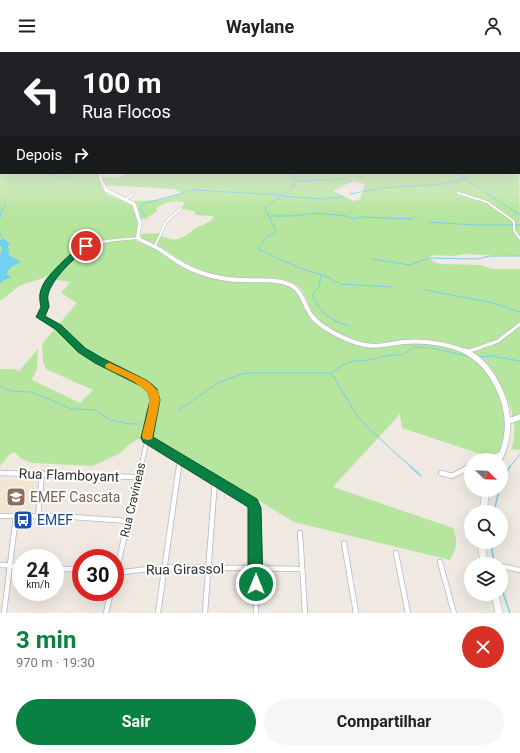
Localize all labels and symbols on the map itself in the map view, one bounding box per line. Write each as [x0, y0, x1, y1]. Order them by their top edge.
pin [69, 229, 103, 263]
north arrow [464, 453, 508, 497]
street label: Rua Cravíneas [118, 461, 148, 539]
street label: Rua Flamboyant [18, 465, 120, 485]
school or university icon: EMEF Cascata [5, 486, 27, 508]
place label: EMEF Cascata [30, 489, 120, 505]
bus stop icon: EMEF [12, 509, 34, 531]
place label: EMEF [37, 512, 73, 528]
speed limit sign: 30 [72, 549, 124, 601]
street label: Rua Girassol [146, 560, 224, 578]
position arrow [235, 563, 277, 605]

